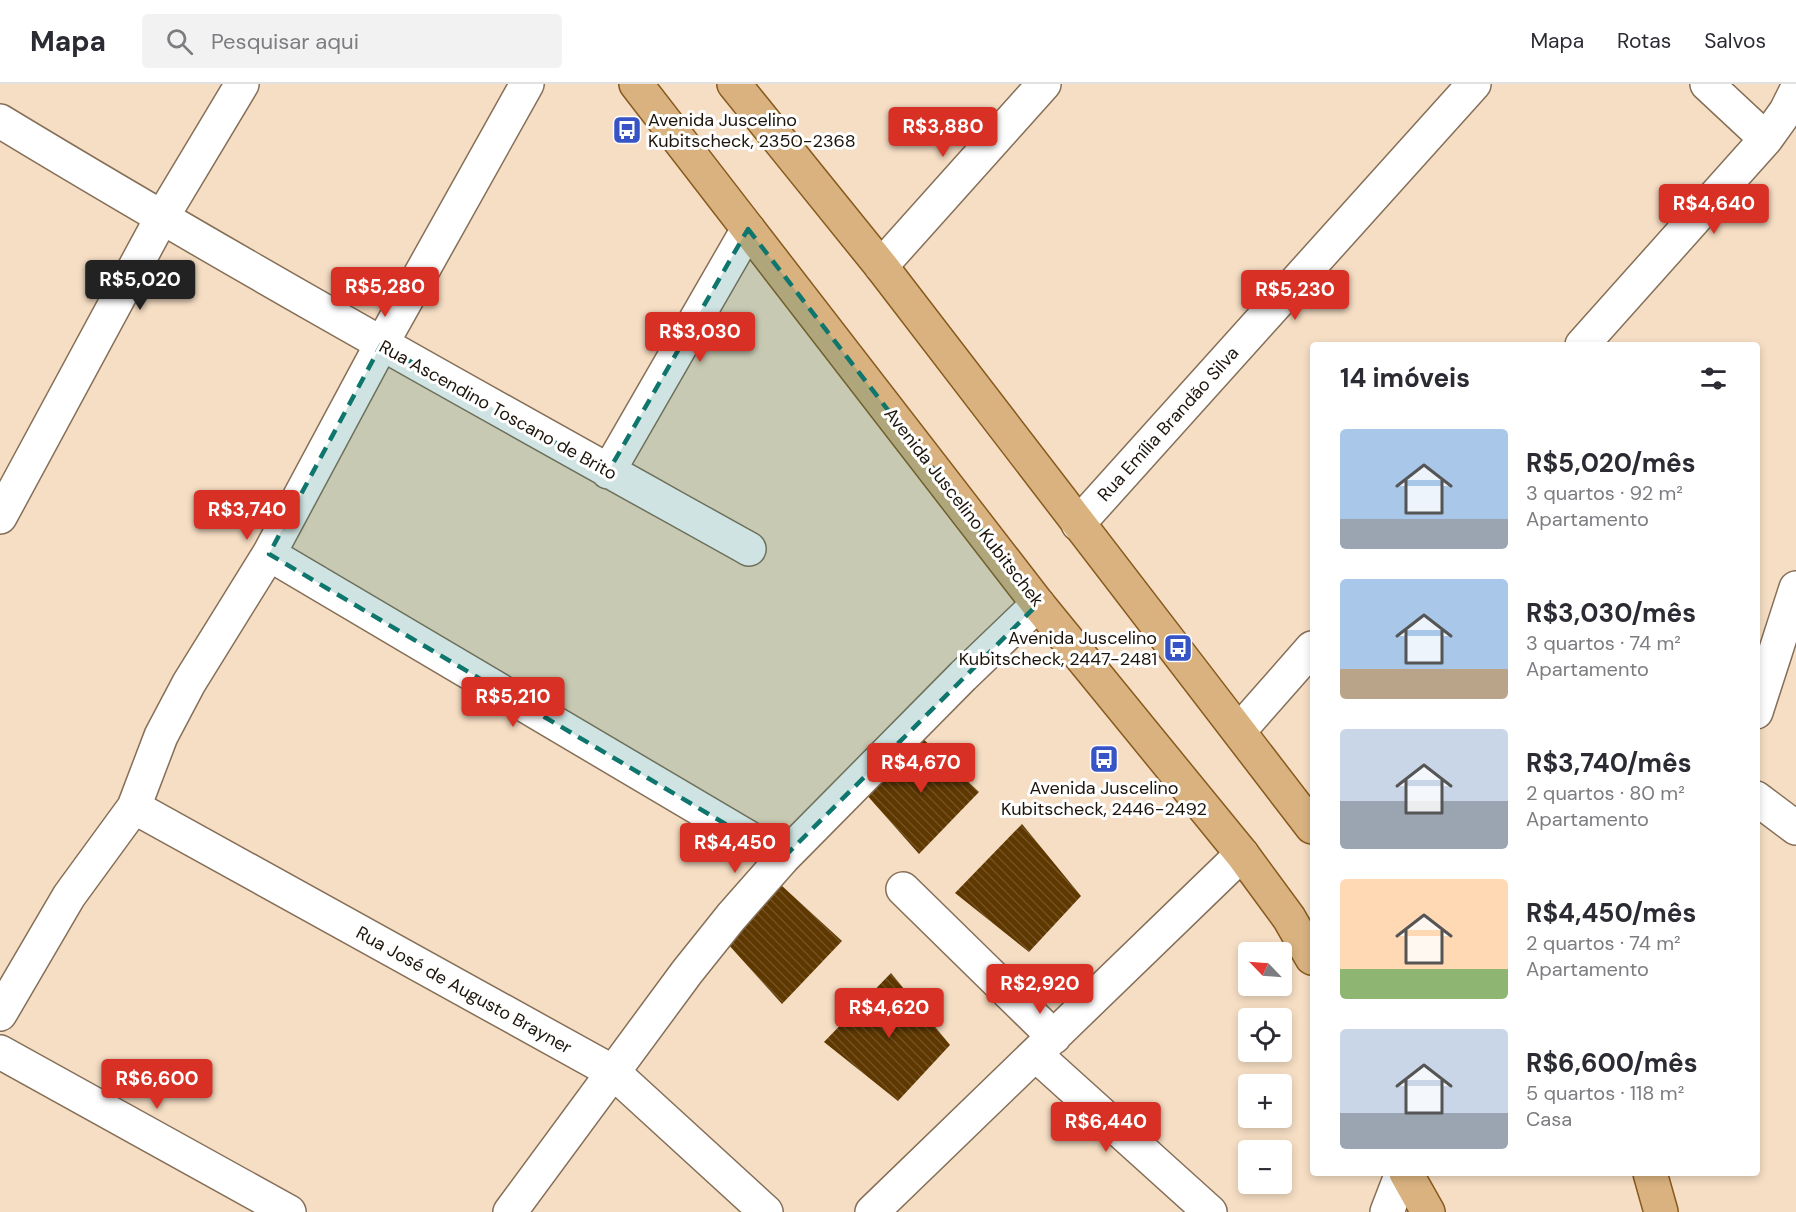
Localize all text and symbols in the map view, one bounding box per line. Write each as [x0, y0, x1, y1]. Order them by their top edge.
search box [142, 14, 562, 68]
text: Mapa [30, 23, 106, 60]
icon: search [163, 25, 196, 58]
text: Pesquisar aqui [211, 27, 359, 56]
text: Mapa [1530, 27, 1584, 55]
text: Rotas [1617, 27, 1671, 55]
text: Salvos [1704, 27, 1766, 55]
pin: R$3,880 [888, 107, 998, 158]
place label: Avenida Juscelino Kubitscheck, 2350-2368 [648, 108, 856, 153]
text: R$3,880 [902, 113, 984, 139]
bus stop icon: Avenida Juscelino Kubitscheck, 2350-2368 [611, 114, 643, 146]
pin: R$4,640 [1659, 184, 1769, 235]
text: R$4,640 [1673, 190, 1755, 216]
pin: R$5,020 [85, 260, 195, 311]
text: R$5,020 [99, 266, 181, 292]
pin: R$5,280 [330, 267, 440, 318]
pin: R$5,230 [1240, 270, 1350, 321]
text: R$5,280 [345, 273, 425, 299]
text: R$5,230 [1255, 276, 1335, 302]
pin: R$3,030 [645, 312, 755, 363]
text: R$3,030 [659, 318, 741, 344]
street label: Rua Ascendino Toscano de Brito [375, 334, 621, 486]
street label: Rua Emília Brandão Silva [1092, 341, 1244, 507]
text: 14 imóveis [1340, 361, 1470, 395]
icon: filters [1697, 362, 1730, 395]
street label: Avenida Juscelino Kubitschek [879, 403, 1049, 611]
text: R$5,020/mês [1526, 446, 1696, 480]
icon: home [1388, 453, 1460, 525]
text: 3 quartos · 92 m² [1526, 480, 1683, 506]
pin: R$3,740 [192, 490, 302, 541]
text: R$3,740 [208, 496, 286, 522]
text: Apartamento [1526, 506, 1649, 532]
text: R$3,030/mês [1526, 596, 1696, 630]
icon: home [1388, 603, 1460, 675]
place label: Avenida Juscelino Kubitscheck, 2447-2481 [959, 626, 1157, 671]
text: 3 quartos · 74 m² [1526, 630, 1681, 656]
bus stop icon: Avenida Juscelino Kubitscheck, 2447-2481 [1162, 632, 1194, 664]
text: Apartamento [1526, 656, 1649, 682]
pin: R$5,210 [458, 677, 568, 728]
text: R$5,210 [476, 683, 550, 709]
pin: R$4,670 [866, 743, 976, 794]
bus stop icon: Avenida Juscelino Kubitscheck, 2446-2492 [1088, 743, 1120, 775]
text: R$3,740/mês [1526, 746, 1691, 780]
text: R$4,670 [881, 749, 961, 775]
icon: home [1388, 753, 1460, 825]
place label: Avenida Juscelino Kubitscheck, 2446-2492 [1001, 776, 1207, 821]
text: 2 quartos · 80 m² [1526, 780, 1685, 806]
text: Apartamento [1526, 806, 1649, 832]
pin: R$4,450 [680, 823, 790, 874]
text: R$4,450 [694, 829, 776, 855]
text: R$4,450/mês [1526, 896, 1696, 930]
icon: home [1388, 903, 1460, 975]
street label: Rua José de Augusto Brayner [352, 921, 576, 1060]
text: 2 quartos · 74 m² [1526, 930, 1681, 956]
north arrow [1238, 942, 1292, 996]
map controls [1238, 942, 1292, 1194]
text: Apartamento [1526, 956, 1649, 982]
pin: R$2,920 [985, 964, 1095, 1015]
text: R$2,920 [1000, 970, 1080, 996]
pin: R$4,620 [834, 988, 944, 1039]
text: R$4,620 [849, 994, 929, 1020]
button: locate [1238, 1008, 1292, 1062]
text: R$6,600/mês [1526, 1046, 1698, 1080]
icon: home [1388, 1053, 1460, 1125]
pin: R$6,600 [102, 1059, 212, 1110]
text: R$6,600 [115, 1065, 199, 1091]
button: + [1238, 1074, 1292, 1128]
text: 5 quartos · 118 m² [1526, 1080, 1684, 1106]
pin: R$6,440 [1051, 1102, 1161, 1153]
text: Casa [1526, 1106, 1572, 1132]
text: R$6,440 [1065, 1108, 1147, 1134]
button: − [1238, 1140, 1292, 1194]

